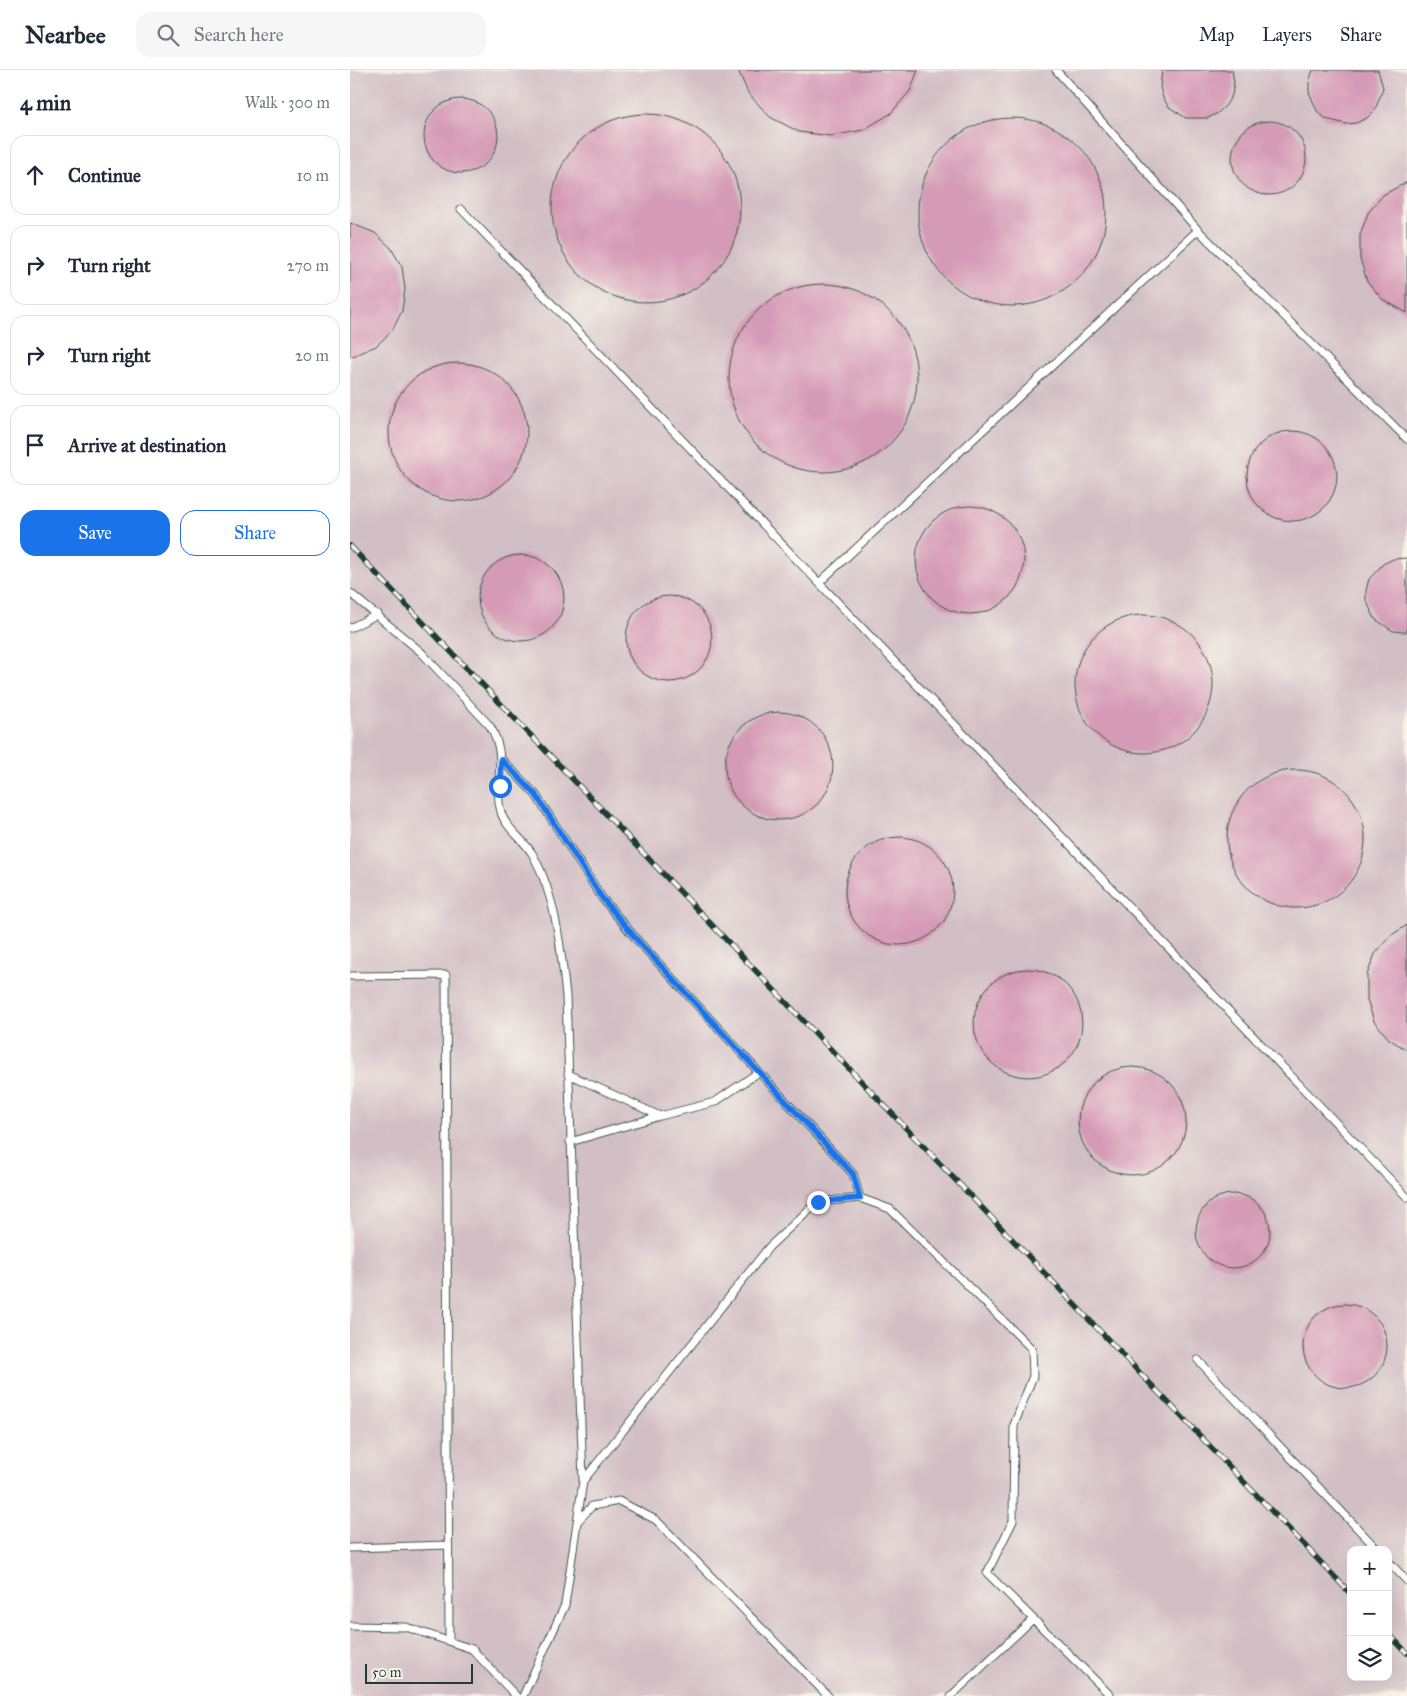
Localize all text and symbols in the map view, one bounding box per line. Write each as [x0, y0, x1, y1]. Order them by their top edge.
search box [136, 12, 486, 57]
text: Nearbee [25, 20, 106, 50]
icon: search [154, 21, 182, 49]
text: Search here [194, 23, 284, 46]
text: Map [1199, 24, 1234, 46]
text: Layers [1262, 24, 1312, 46]
text: Share [1340, 24, 1382, 46]
text: 4 min [20, 90, 71, 116]
text: Walk · 300 m [245, 93, 330, 112]
icon: ahead [21, 161, 49, 189]
text: Continue [68, 164, 141, 187]
text: 10 m [297, 166, 329, 185]
icon: right [21, 251, 49, 279]
text: Turn right [68, 254, 151, 277]
text: 270 m [287, 256, 329, 275]
icon: right [21, 341, 49, 369]
text: Turn right [68, 344, 151, 367]
text: 20 m [295, 346, 329, 365]
icon: arrive [21, 431, 49, 459]
text: Arrive at destination [68, 434, 226, 457]
button: Save [20, 510, 170, 556]
button: Share [180, 510, 330, 556]
route start [489, 775, 512, 798]
route end [807, 1191, 830, 1214]
map controls [1347, 1546, 1392, 1681]
button: + [1347, 1546, 1392, 1591]
button: − [1347, 1591, 1392, 1636]
button: layers [1347, 1636, 1392, 1681]
scale bar [365, 1661, 472, 1684]
text: 50 m [372, 1664, 401, 1681]

